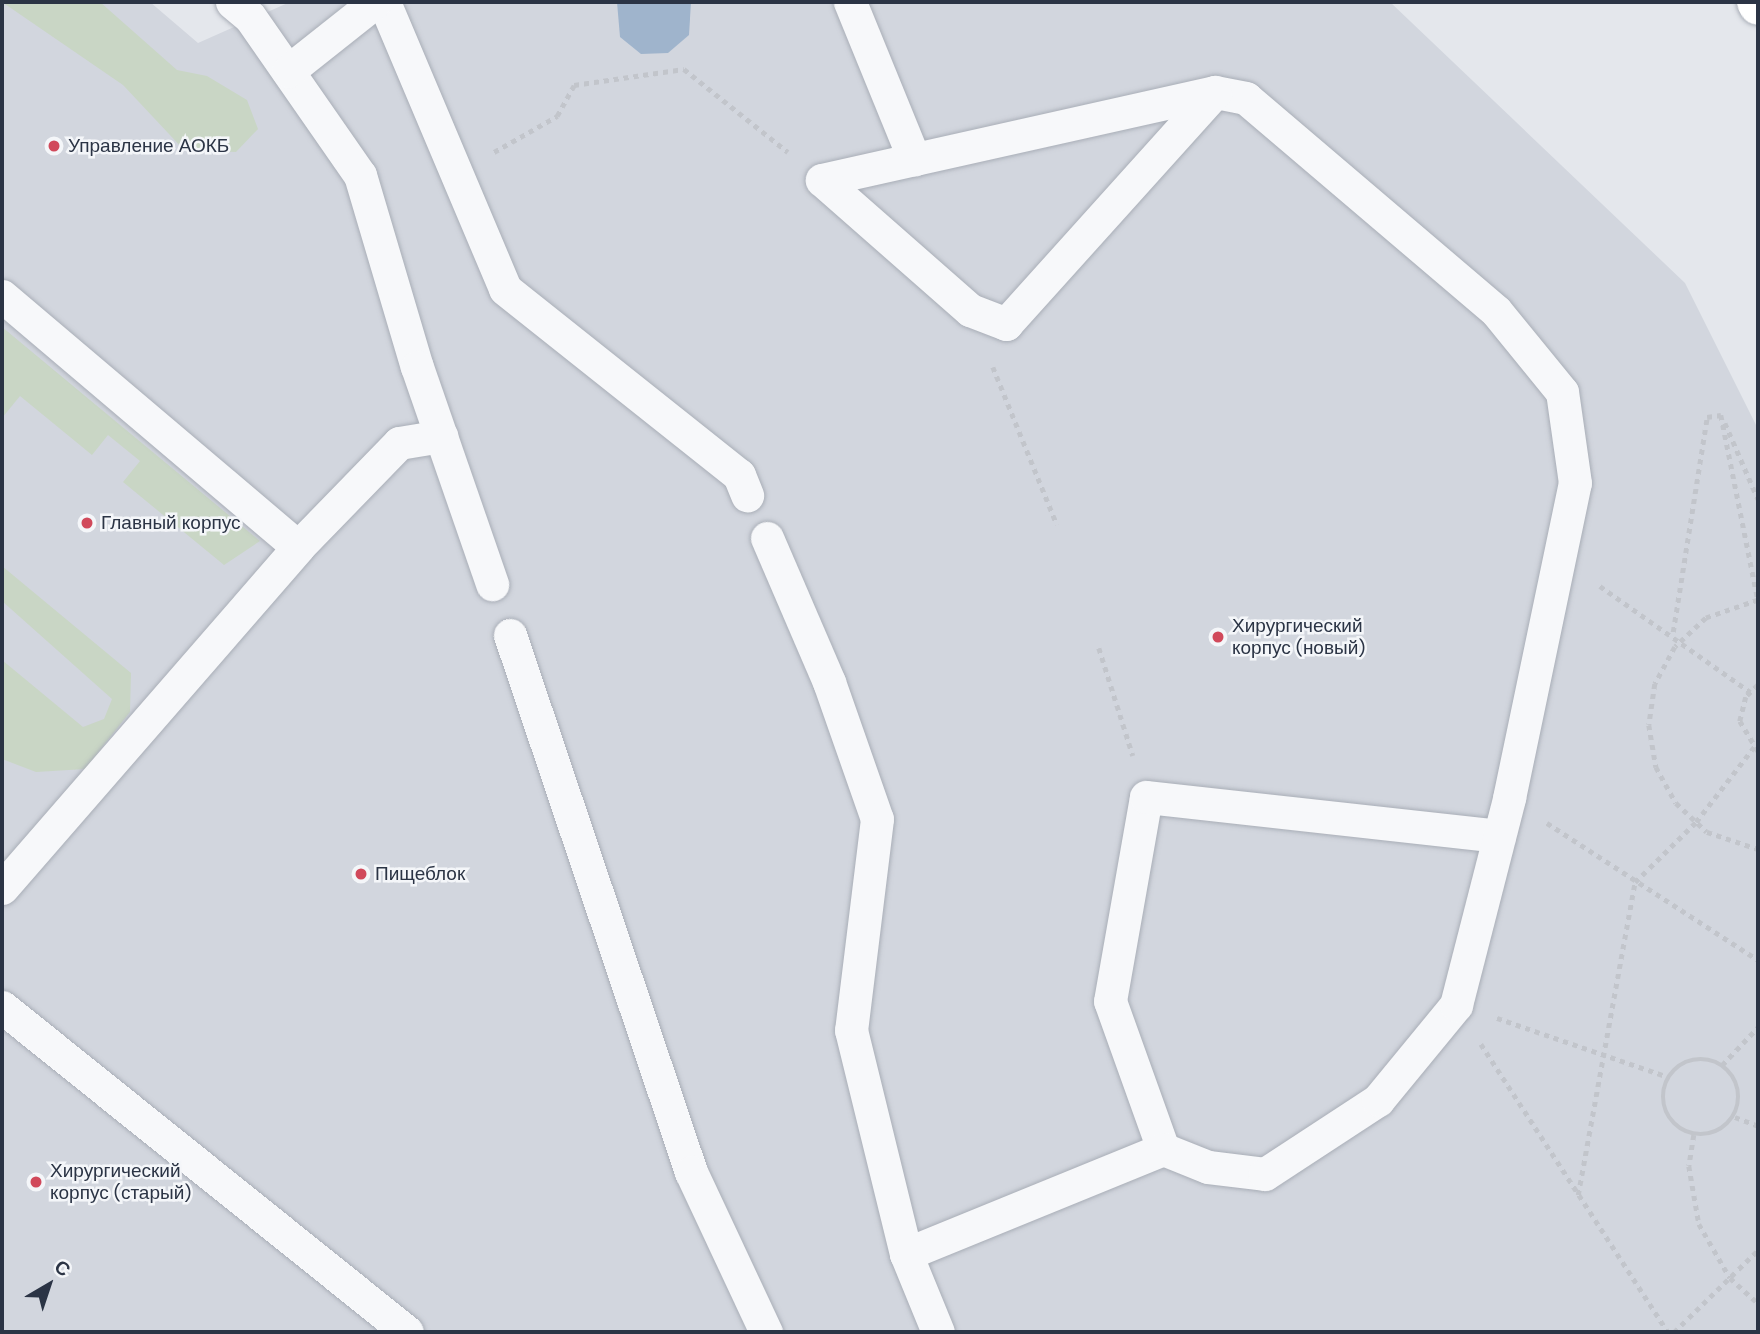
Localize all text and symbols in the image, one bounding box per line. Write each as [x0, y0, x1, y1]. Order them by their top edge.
place label: Управление АОКБ [68, 135, 229, 157]
marker: Управление АОКБ [46, 138, 62, 154]
place label: Главный корпус [101, 512, 241, 534]
marker: Главный корпус [79, 515, 95, 531]
place label: Хирургический корпус (новый) [1232, 615, 1365, 659]
marker: Хирургический корпус (новый) [1210, 629, 1226, 645]
place label: Пищеблок [375, 863, 465, 885]
marker: Пищеблок [353, 866, 369, 882]
place label: Хирургический корпус (старый) [50, 1160, 191, 1204]
marker: Хирургический корпус (старый) [28, 1174, 44, 1190]
north arrow [14, 1250, 84, 1320]
text: С [49, 1254, 76, 1282]

